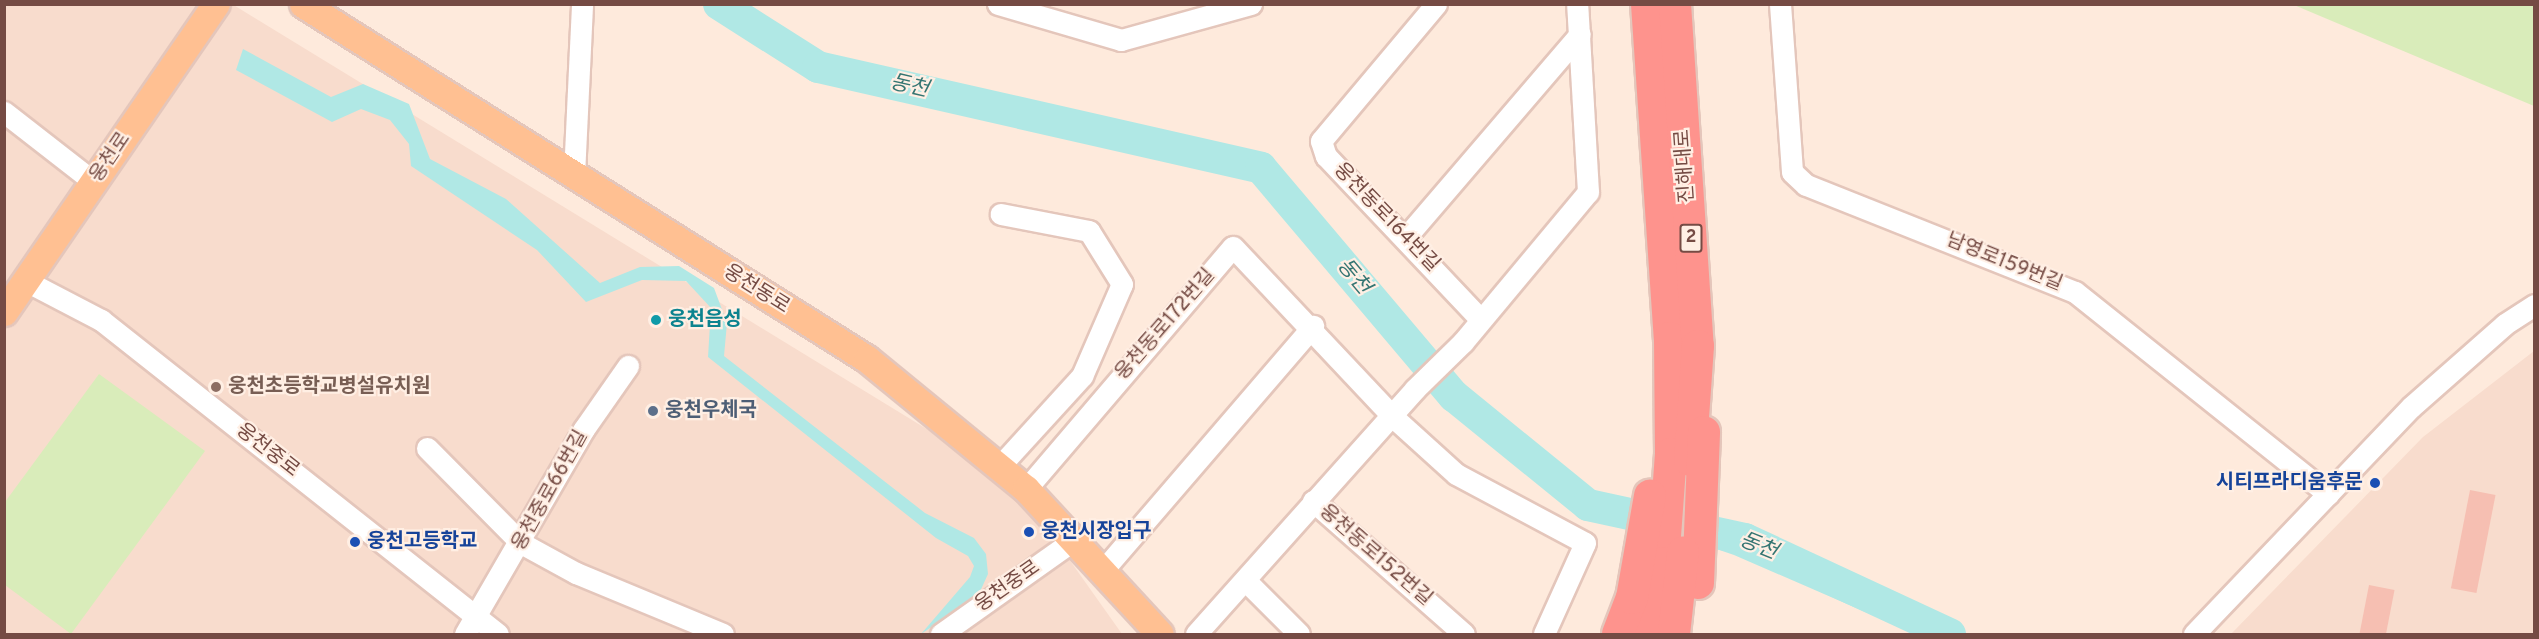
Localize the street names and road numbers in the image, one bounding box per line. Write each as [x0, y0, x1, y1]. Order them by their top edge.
street label: 웅천로 [86, 128, 136, 188]
street label: 진해대로 [1671, 128, 1701, 204]
street label: 웅천동로164번길 [1328, 159, 1444, 277]
road number: 2 [1679, 223, 1703, 253]
street label: 남영로159번길 [1942, 229, 2066, 297]
street label: 웅천동로 [718, 260, 794, 320]
street label: 웅천동로172번길 [1111, 264, 1221, 386]
street label: 웅천중로 [231, 419, 303, 483]
street label: 웅천중로66번길 [508, 426, 594, 556]
street label: 웅천동로152번길 [1313, 500, 1437, 612]
street label: 웅천중로 [971, 556, 1045, 618]

